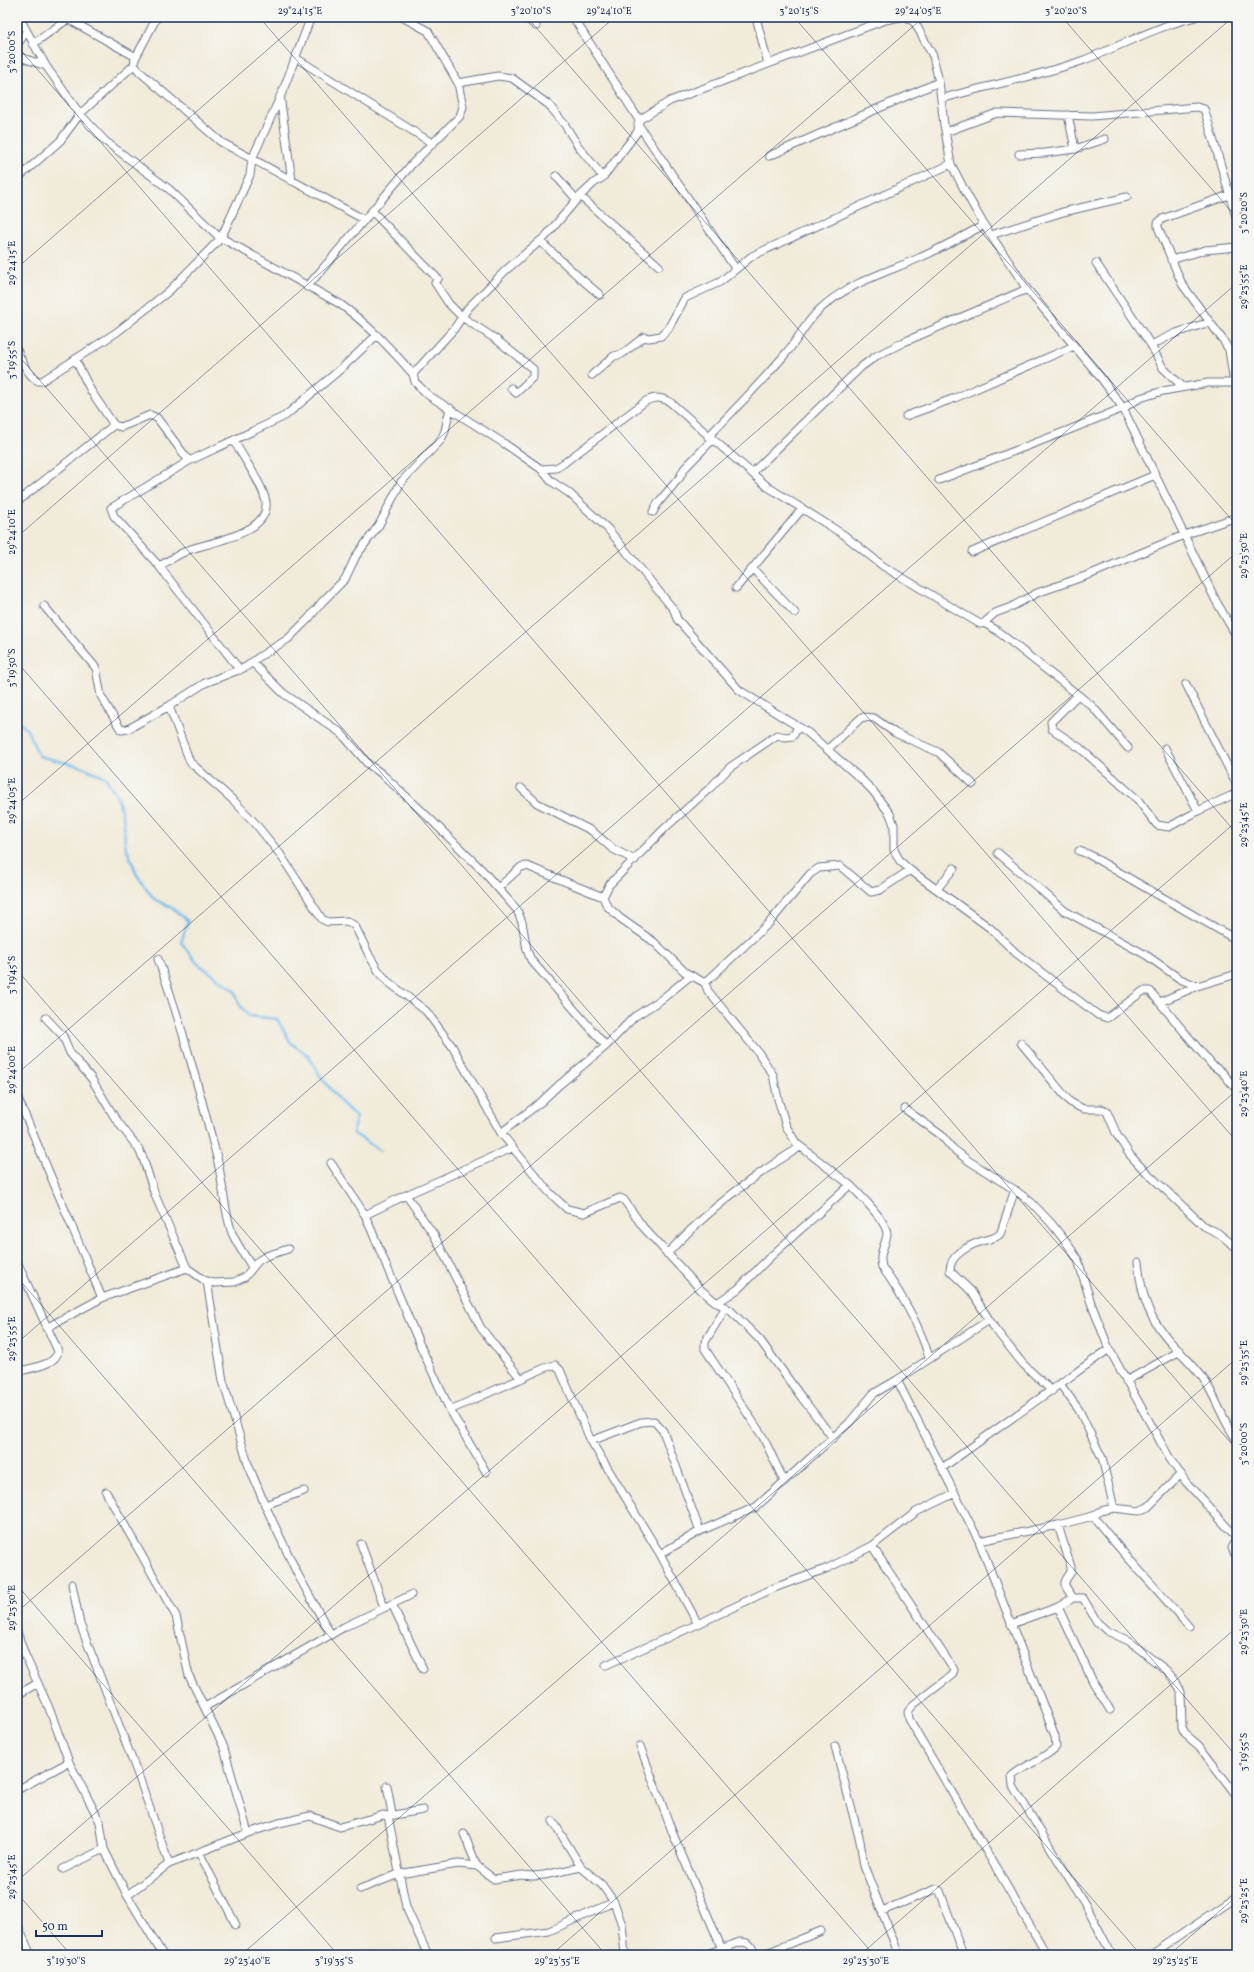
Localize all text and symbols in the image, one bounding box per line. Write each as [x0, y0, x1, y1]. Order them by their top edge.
text: 29°24'15"E [278, 4, 322, 18]
text: 3°20'10"S [511, 4, 551, 18]
text: 29°24'10"E [586, 4, 632, 18]
text: 3°20'15"S [779, 4, 819, 18]
text: 29°24'05"E [895, 4, 941, 18]
text: 3°20'20"S [1045, 4, 1087, 18]
text: 3°20'00"S [5, 31, 19, 73]
text: 3°20'20"S [1237, 192, 1251, 234]
text: 29°24'15"E [5, 241, 19, 285]
text: 29°23'55"E [1237, 264, 1251, 310]
text: 3°19'55"S [5, 341, 19, 379]
text: 29°24'10"E [5, 509, 19, 555]
text: 29°23'50"E [1237, 533, 1251, 579]
text: 3°19'50"S [5, 648, 19, 688]
text: 29°24'05"E [5, 778, 19, 824]
text: 29°23'45"E [1237, 802, 1251, 848]
text: 3°19'45"S [5, 956, 19, 994]
text: 29°24'00"E [5, 1046, 19, 1094]
text: 29°23'40"E [1237, 1071, 1251, 1117]
text: 29°23'55"E [5, 1316, 19, 1362]
text: 29°23'35"E [1237, 1340, 1251, 1386]
text: 3°20'00"S [1237, 1423, 1251, 1465]
text: 29°23'50"E [5, 1585, 19, 1631]
text: 29°23'30"E [1237, 1609, 1251, 1655]
text: 3°19'55"S [1237, 1733, 1251, 1771]
text: 29°23'45"E [5, 1854, 19, 1900]
text: 29°23'25"E [1237, 1878, 1251, 1924]
scale bar [36, 1912, 102, 1938]
text: 50 m [42, 1919, 68, 1935]
text: 3°19'30"S [46, 1954, 86, 1968]
text: 29°23'40"E [224, 1954, 270, 1968]
text: 3°19'35"S [315, 1954, 353, 1968]
text: 29°23'35"E [534, 1954, 580, 1968]
text: 29°23'30"E [843, 1954, 889, 1968]
text: 29°23'25"E [1152, 1954, 1198, 1968]

